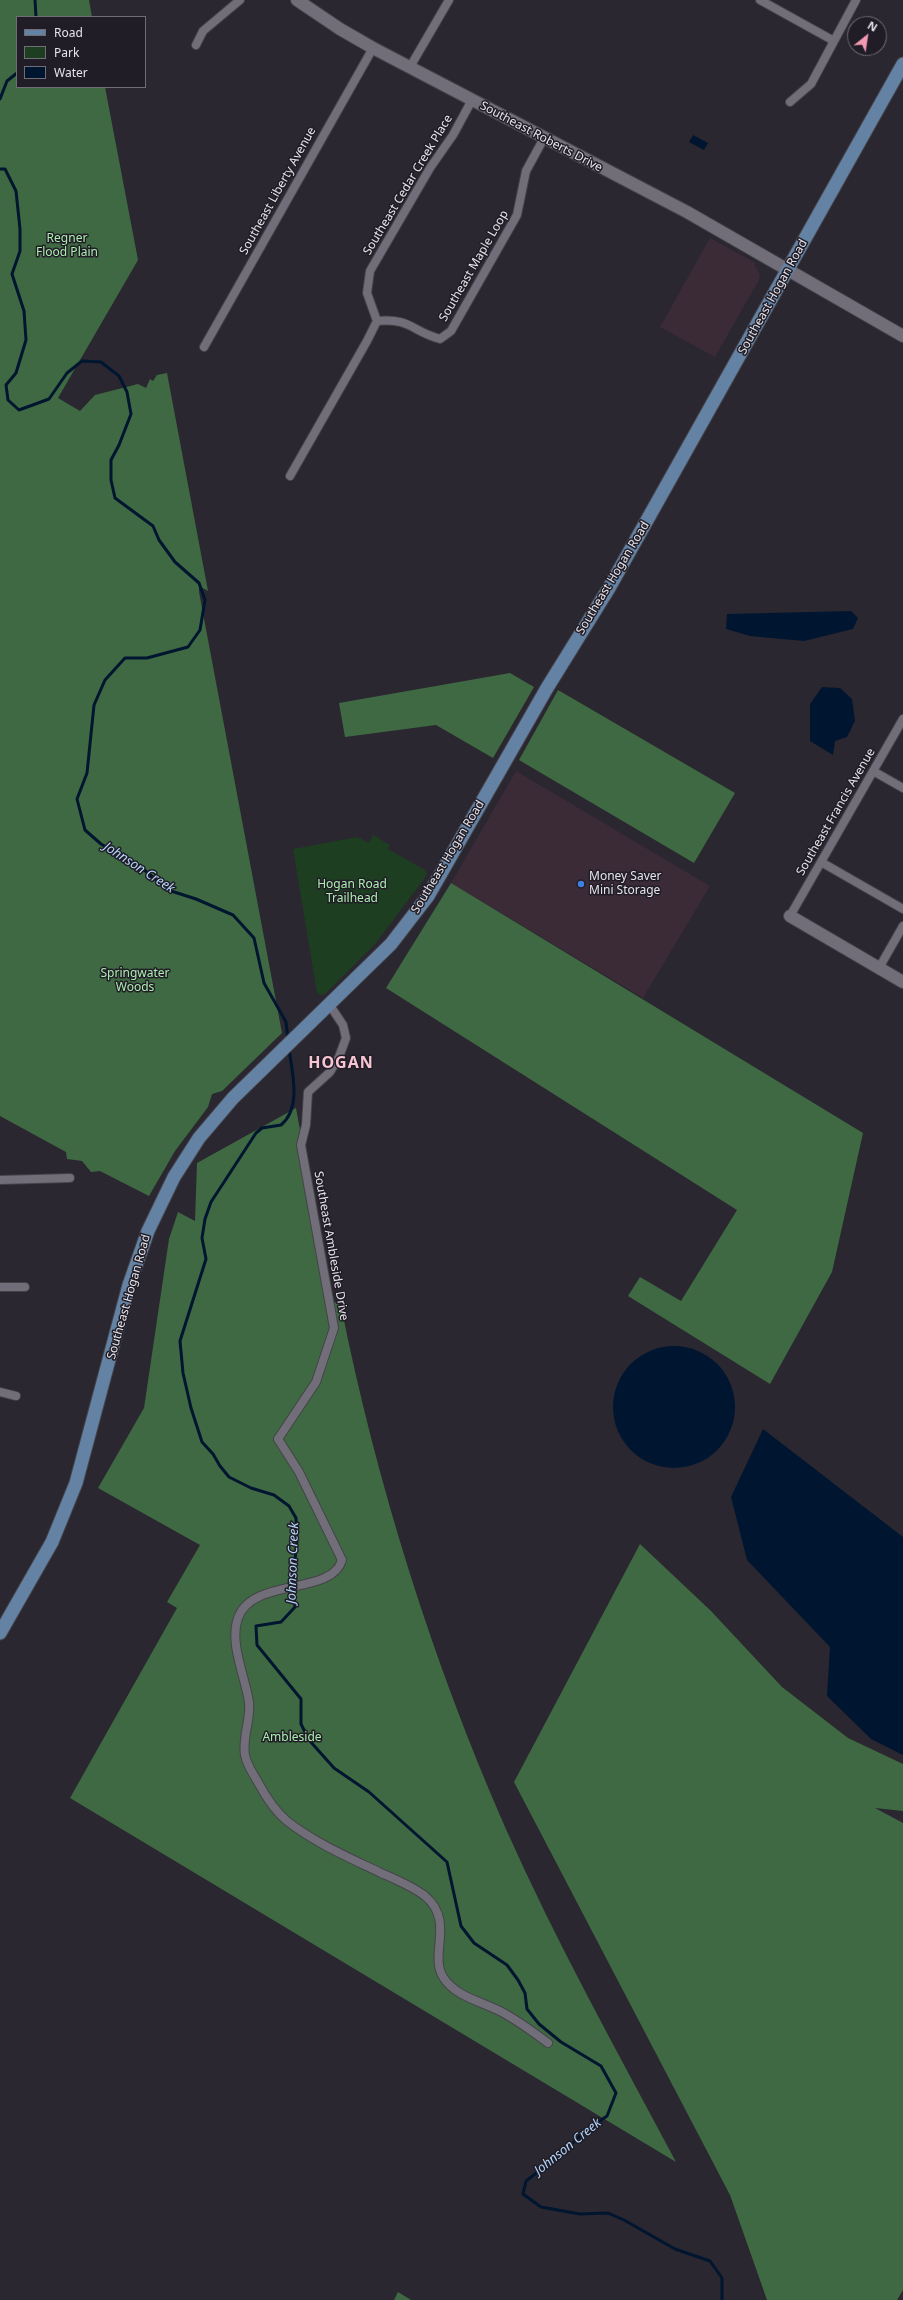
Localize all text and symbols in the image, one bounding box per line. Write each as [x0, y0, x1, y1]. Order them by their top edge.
legend [16, 16, 146, 88]
north arrow [847, 16, 887, 56]
text: N [865, 17, 880, 35]
text: Road [54, 24, 83, 41]
text: Park [54, 44, 79, 61]
text: Water [54, 64, 88, 81]
street label: Southeast Roberts Drive [477, 99, 605, 175]
street label: Southeast Cedar Creek Place [360, 112, 456, 258]
street label: Southeast Liberty Avenue [237, 125, 319, 257]
street label: Southeast Maple Loop [436, 208, 512, 324]
park label: Regner Flood Plain [36, 232, 98, 260]
street label: Southeast Hogan Road [735, 237, 811, 357]
street label: Southeast Hogan Road [574, 519, 652, 637]
street label: Southeast Francis Avenue [794, 746, 878, 878]
street label: Southeast Hogan Road [409, 798, 487, 916]
water label: Johnson Creek [100, 839, 178, 897]
place label: Money Saver Mini Storage [589, 870, 661, 898]
park label: Hogan Road Trailhead [317, 878, 387, 906]
marker: Money Saver Mini Storage [576, 879, 586, 889]
park label: Springwater Woods [100, 967, 170, 995]
district label: HOGAN [308, 1053, 374, 1073]
street label: Southeast Ambleside Drive [311, 1170, 351, 1322]
street label: Southeast Hogan Road [104, 1233, 154, 1361]
water label: Johnson Creek [284, 1522, 302, 1604]
park label: Ambleside [262, 1731, 322, 1745]
water label: Johnson Creek [531, 2115, 605, 2179]

